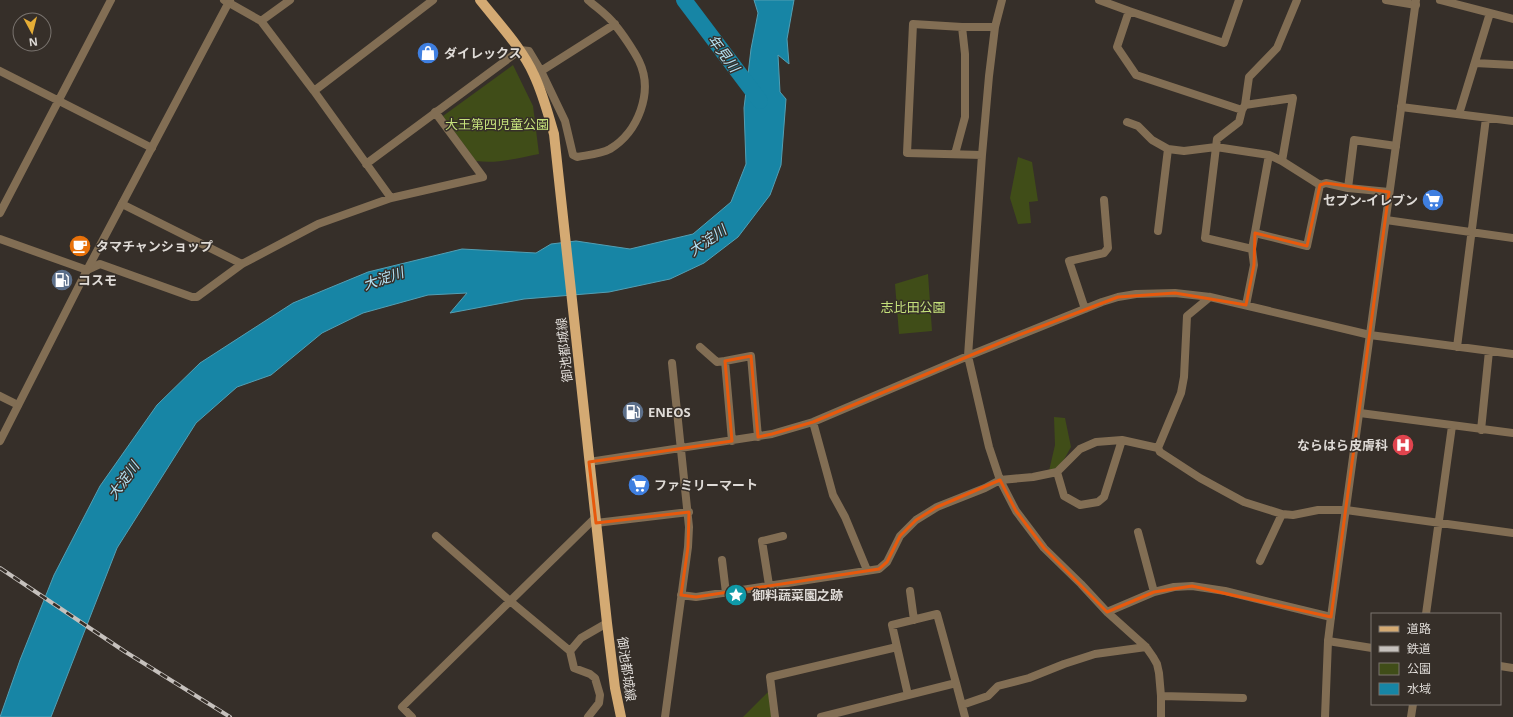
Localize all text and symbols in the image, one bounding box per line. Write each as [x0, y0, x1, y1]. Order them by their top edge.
north arrow [12, 12, 52, 52]
water label: 年見川 [704, 31, 745, 77]
text: N [28, 34, 39, 50]
shop icon: ダイレックス [415, 40, 441, 66]
place label: ダイレックス [444, 44, 522, 62]
park label: 大王第四児童公園 [445, 115, 549, 133]
supermarket icon: セブン-イレブン [1420, 187, 1446, 213]
place label: セブン-イレブン [1323, 191, 1418, 209]
water label: 大淀川 [684, 219, 731, 260]
cafe icon: タマチャンショップ [67, 233, 93, 259]
place label: タマチャンショップ [96, 237, 213, 255]
water label: 大淀川 [360, 262, 408, 294]
fuel station icon: コスモ [49, 267, 75, 293]
place label: コスモ [78, 271, 117, 289]
park label: 志比田公園 [880, 298, 946, 316]
street label: 御池都城線 [552, 317, 576, 383]
fuel station icon: ENEOS [620, 399, 646, 425]
place label: ENEOS [648, 403, 691, 421]
hospital icon: ならはら皮膚科 [1390, 432, 1416, 458]
place label: ならはら皮膚科 [1297, 436, 1388, 454]
water label: 大淀川 [103, 456, 144, 503]
supermarket icon: ファミリーマート [626, 472, 652, 498]
place label: ファミリーマート [654, 476, 758, 494]
place icon: 御料蔬菜園之跡 [723, 582, 749, 608]
place label: 御料蔬菜園之跡 [752, 586, 843, 604]
legend [1371, 613, 1501, 705]
text: 道路 [1407, 620, 1431, 637]
street label: 御池都城線 [614, 636, 640, 702]
text: 鉄道 [1407, 640, 1431, 657]
text: 公園 [1407, 660, 1431, 677]
text: 水域 [1407, 680, 1431, 697]

